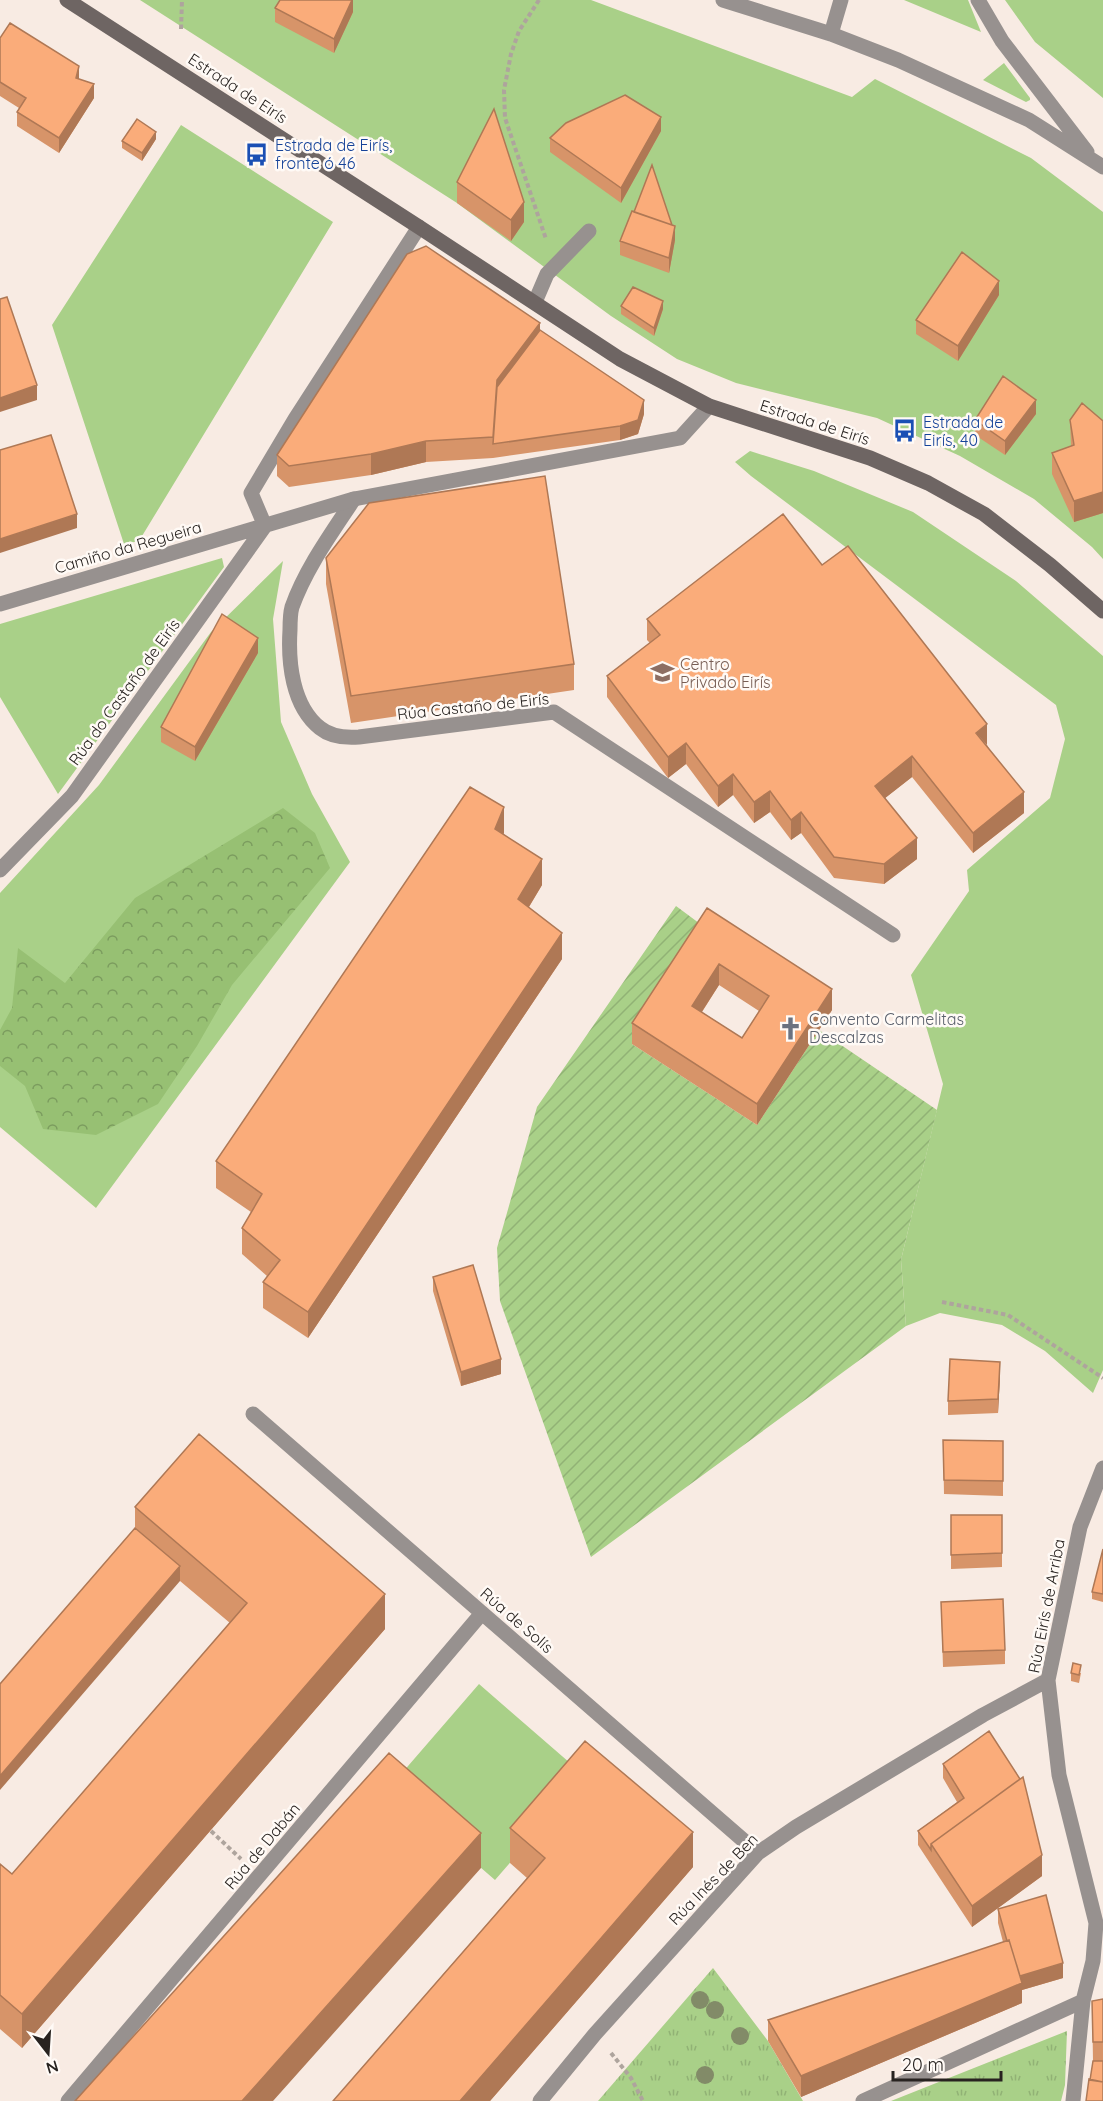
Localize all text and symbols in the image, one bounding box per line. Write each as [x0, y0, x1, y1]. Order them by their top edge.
street label: Estrada de Eirís [185, 49, 291, 127]
place label: Estrada de Eirís, fronte ó 46 [275, 135, 392, 173]
bus stop icon: Estrada de Eirís, fronte ó 46 [244, 141, 270, 167]
street label: Estrada de Eirís [758, 395, 872, 449]
place label: Estrada de Eirís, 40 [923, 412, 1003, 450]
bus stop icon: Estrada de Eirís, 40 [892, 418, 918, 444]
street label: Camiño da Regueira [52, 516, 204, 578]
street label: Rúa do Castaño de Eirís [64, 615, 184, 769]
place label: Centro Privado Eirís [680, 654, 771, 692]
school or university icon: Centro Privado Eirís [649, 660, 675, 686]
street label: Rúa Castaño de Eirís [396, 688, 550, 724]
place label: Convento Carmelitas Descalzas [809, 1009, 964, 1047]
church icon: Convento Carmelitas Descalzas [778, 1015, 804, 1041]
street label: Rúa Eirís de Arriba [1023, 1537, 1069, 1675]
street label: Rúa de Solís [476, 1583, 558, 1657]
street label: Rúa de Dabán [220, 1799, 304, 1893]
street label: Rúa Inés de Ben [664, 1829, 762, 1929]
north arrow [18, 2023, 78, 2083]
scale bar [893, 2044, 1001, 2082]
text: 20 m [902, 2053, 944, 2076]
text: N [44, 2056, 61, 2079]

